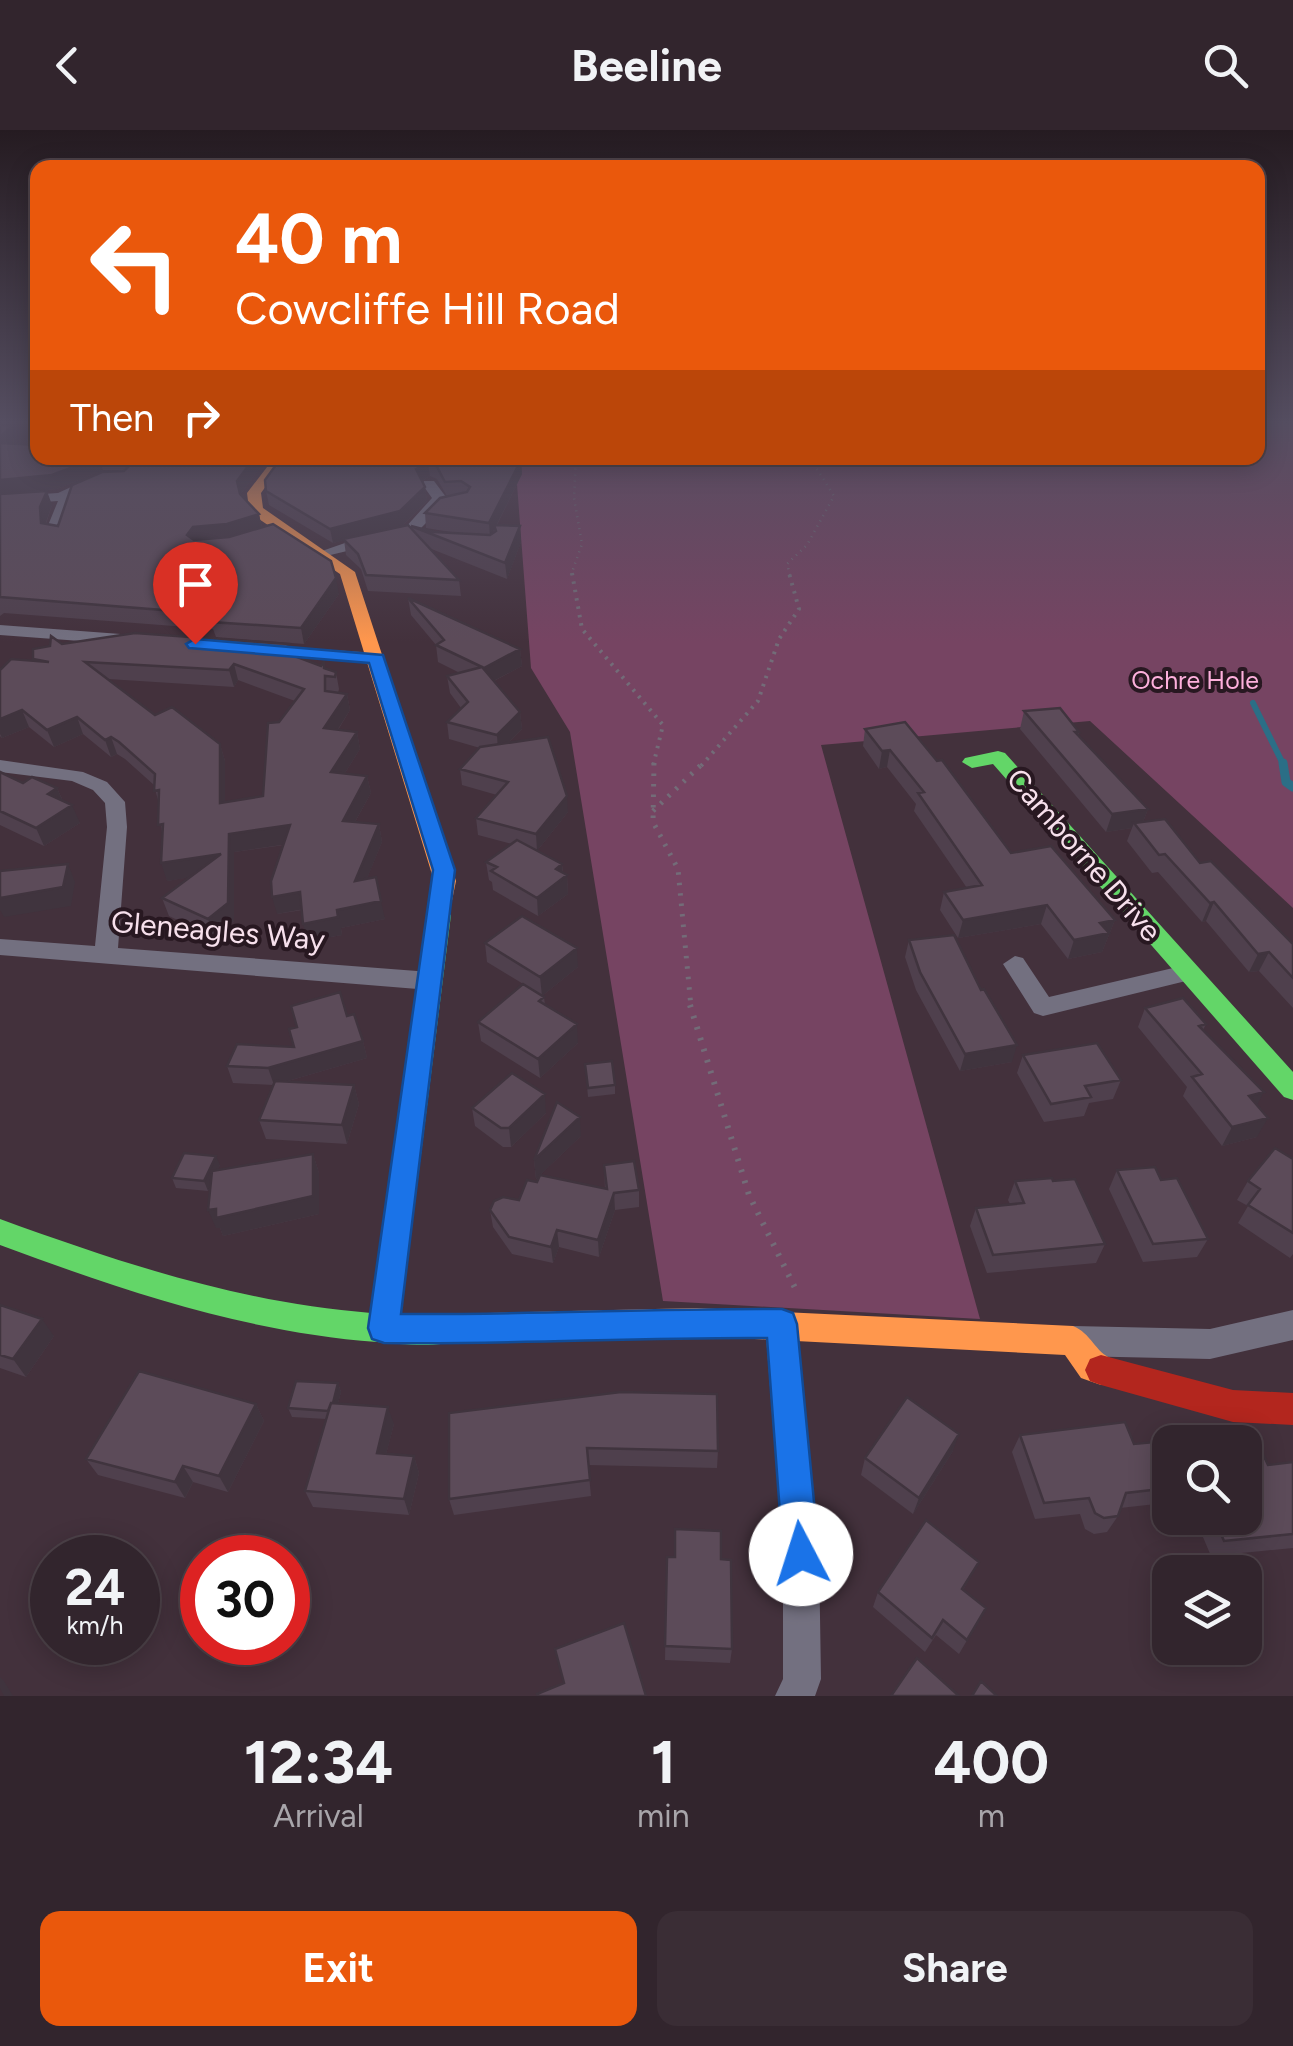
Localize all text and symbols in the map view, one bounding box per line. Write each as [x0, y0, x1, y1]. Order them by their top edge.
icon: back [40, 38, 95, 93]
text: Beeline [571, 38, 722, 92]
icon: search [1198, 38, 1253, 93]
text: 40 m [235, 196, 402, 281]
icon: left [70, 200, 200, 330]
text: Cowcliffe Hill Road [235, 281, 620, 335]
icon: right [174, 390, 229, 445]
text: Then [70, 395, 154, 441]
pin [153, 542, 238, 645]
icon: arrive [168, 557, 223, 612]
park label: Ochre Hole [1131, 665, 1259, 695]
street label: Camborne Drive [999, 760, 1170, 949]
street label: Gleneagles Way [110, 903, 327, 958]
map controls [1152, 1425, 1262, 1665]
button: search [1152, 1425, 1262, 1535]
position arrow [749, 1502, 853, 1606]
speed limit sign: 30 [180, 1535, 310, 1665]
button: layers [1152, 1555, 1262, 1665]
text: 24 [65, 1557, 125, 1618]
text: km/h [66, 1610, 124, 1640]
text: 12:34 [244, 1726, 393, 1798]
text: 1 [651, 1726, 676, 1798]
text: 400 [933, 1726, 1049, 1798]
text: Arrival [273, 1797, 364, 1835]
text: min [637, 1797, 690, 1835]
text: m [978, 1797, 1005, 1835]
button: Exit [40, 1911, 637, 2026]
button: Share [657, 1911, 1253, 2026]

